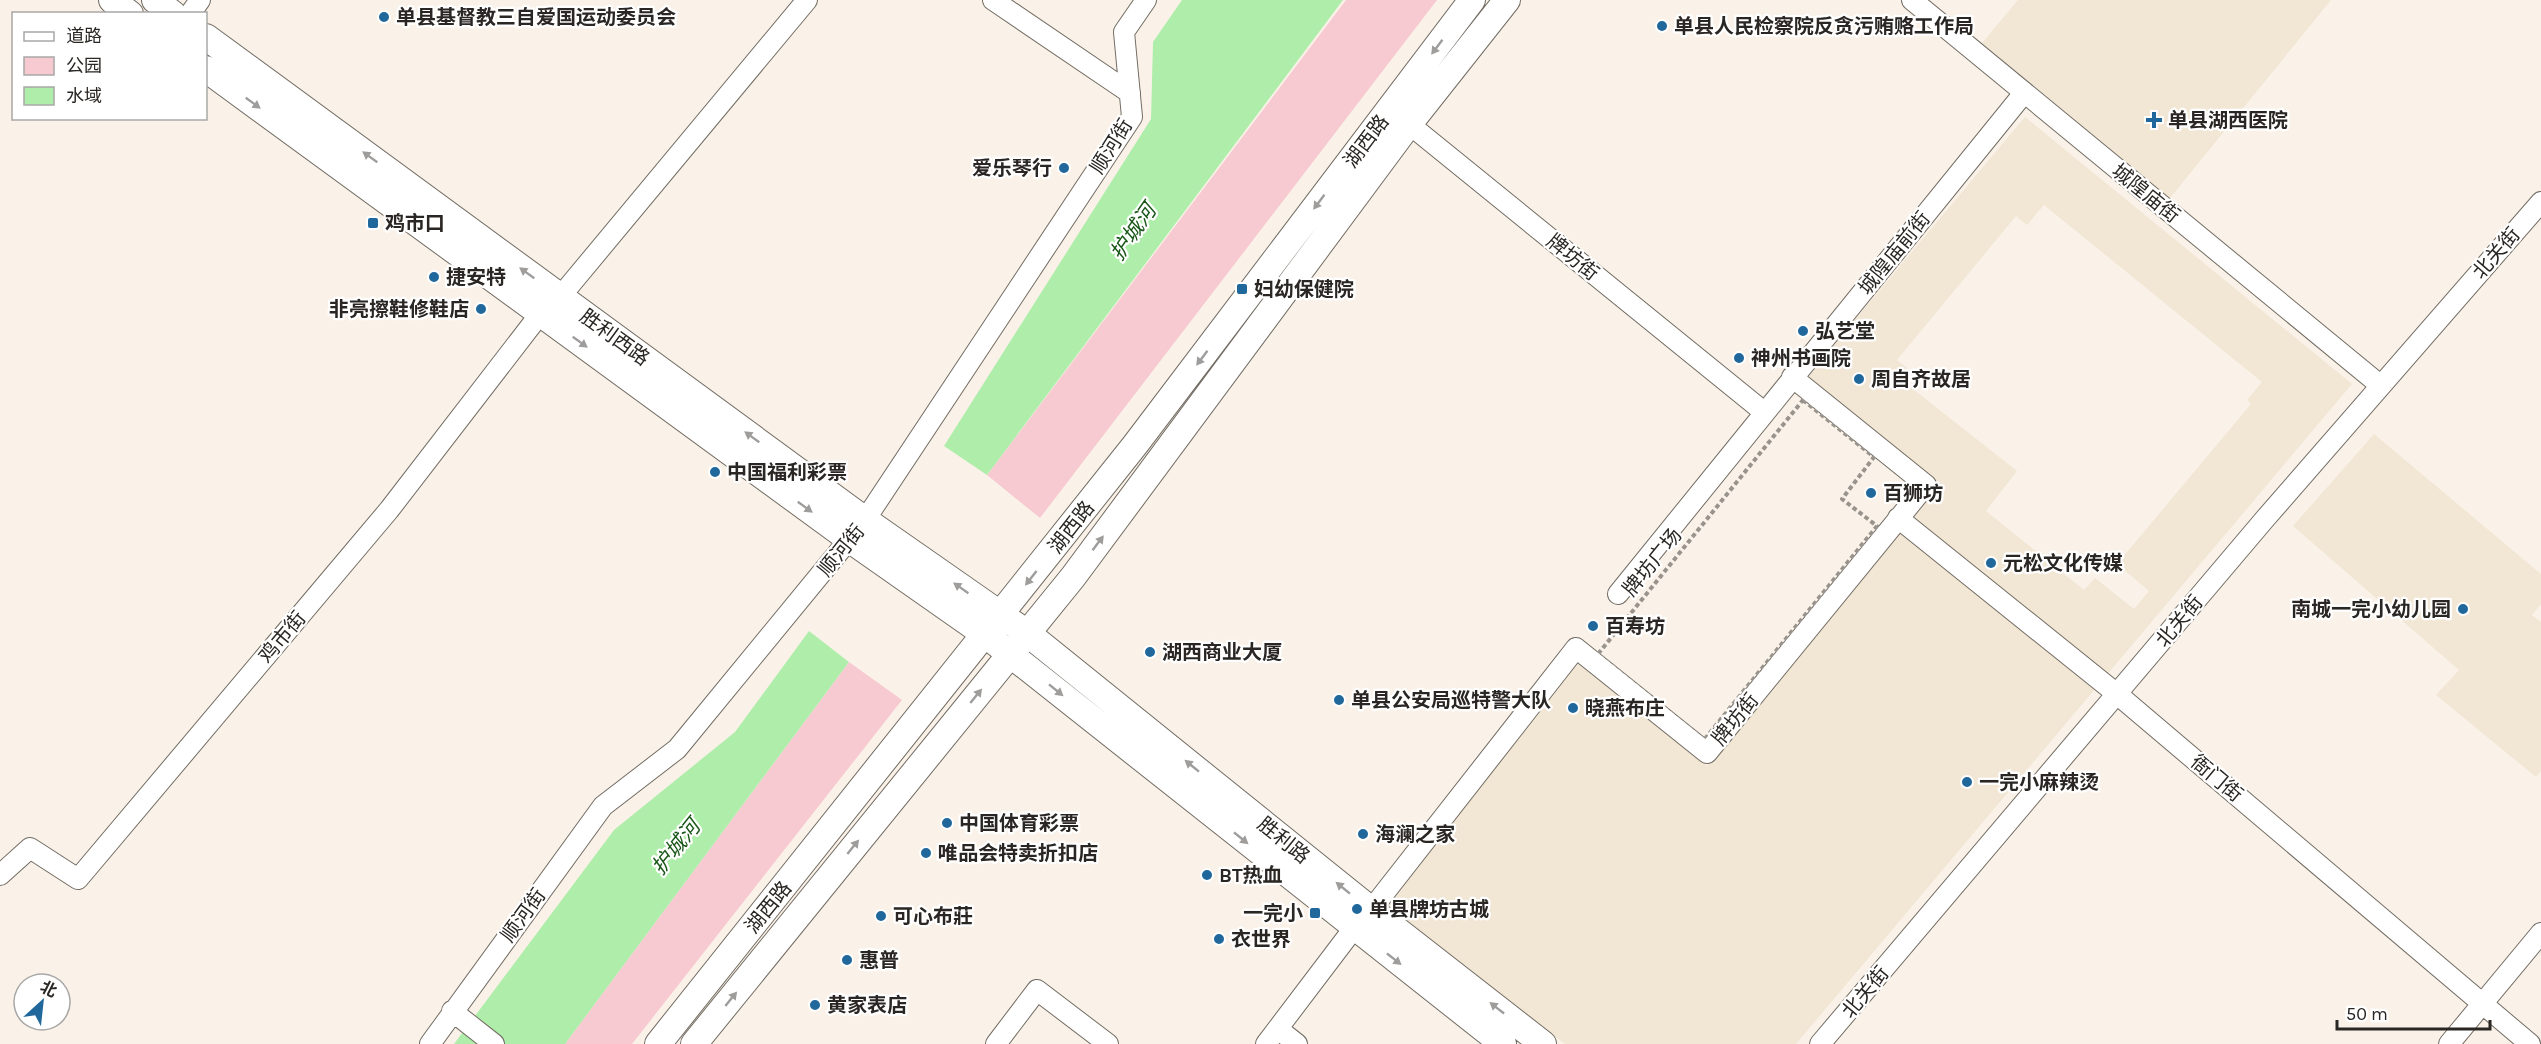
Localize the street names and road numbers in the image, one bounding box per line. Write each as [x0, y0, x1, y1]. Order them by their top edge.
street label: 湖西路 [1339, 110, 1394, 172]
street label: 顺河街 [1086, 115, 1137, 178]
street label: 城隍庙街 [2107, 159, 2184, 227]
street label: 城隍庙前街 [1854, 207, 1935, 299]
street label: 北关街 [2468, 223, 2525, 284]
street label: 牌坊街 [1542, 230, 1603, 285]
street label: 胜利西路 [576, 305, 654, 370]
street label: 湖西路 [1044, 497, 1099, 558]
street label: 顺河街 [814, 520, 869, 581]
street label: 牌坊广场 [1618, 524, 1686, 601]
street label: 北关街 [2151, 591, 2207, 652]
street label: 鸡市街 [254, 607, 310, 668]
street label: 牌坊街 [1708, 689, 1763, 750]
street label: 衙门街 [2186, 750, 2247, 806]
street label: 胜利路 [1253, 813, 1314, 868]
street label: 湖西路 [741, 877, 796, 938]
street label: 顺河街 [496, 884, 550, 946]
street label: 北关街 [1837, 962, 1893, 1023]

